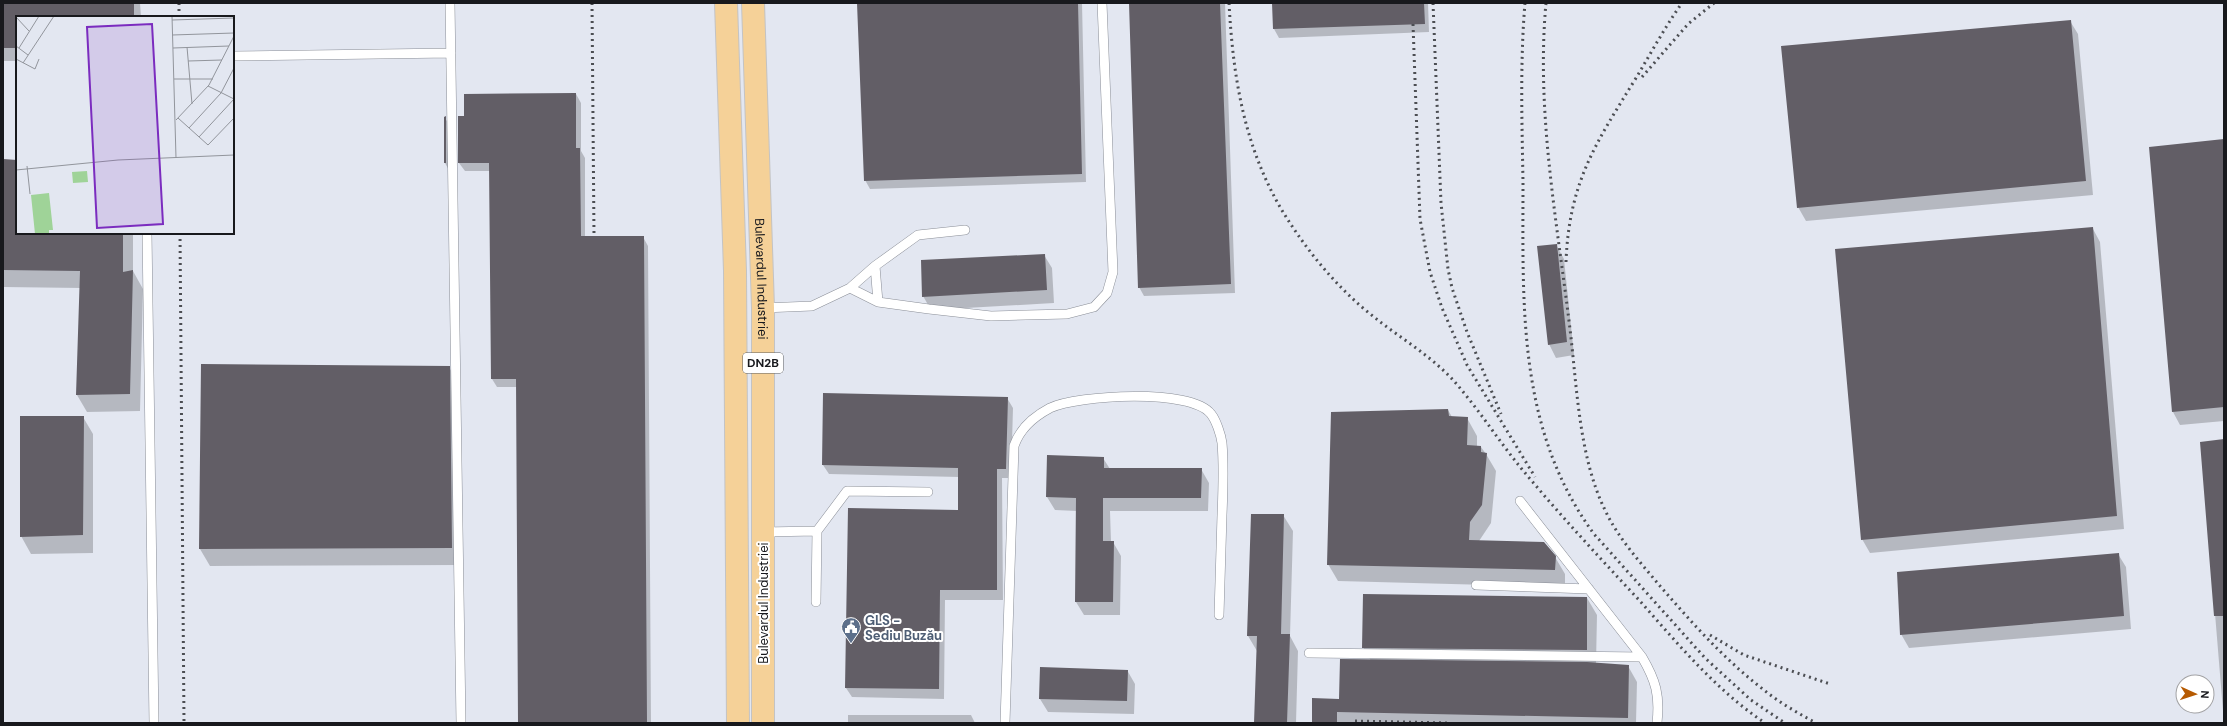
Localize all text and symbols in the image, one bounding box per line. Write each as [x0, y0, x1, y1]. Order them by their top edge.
inset map [16, 16, 234, 234]
street label: Bulevardul Industriei [751, 218, 771, 340]
road number: DN2B [743, 353, 783, 373]
street label: Bulevardul Industriei [755, 542, 772, 664]
place label: GLS - Sediu Buzău [865, 612, 942, 644]
public building icon: GLS - Sediu Buzău [840, 616, 862, 644]
north arrow [2175, 674, 2215, 714]
text: N [2198, 690, 2212, 699]

